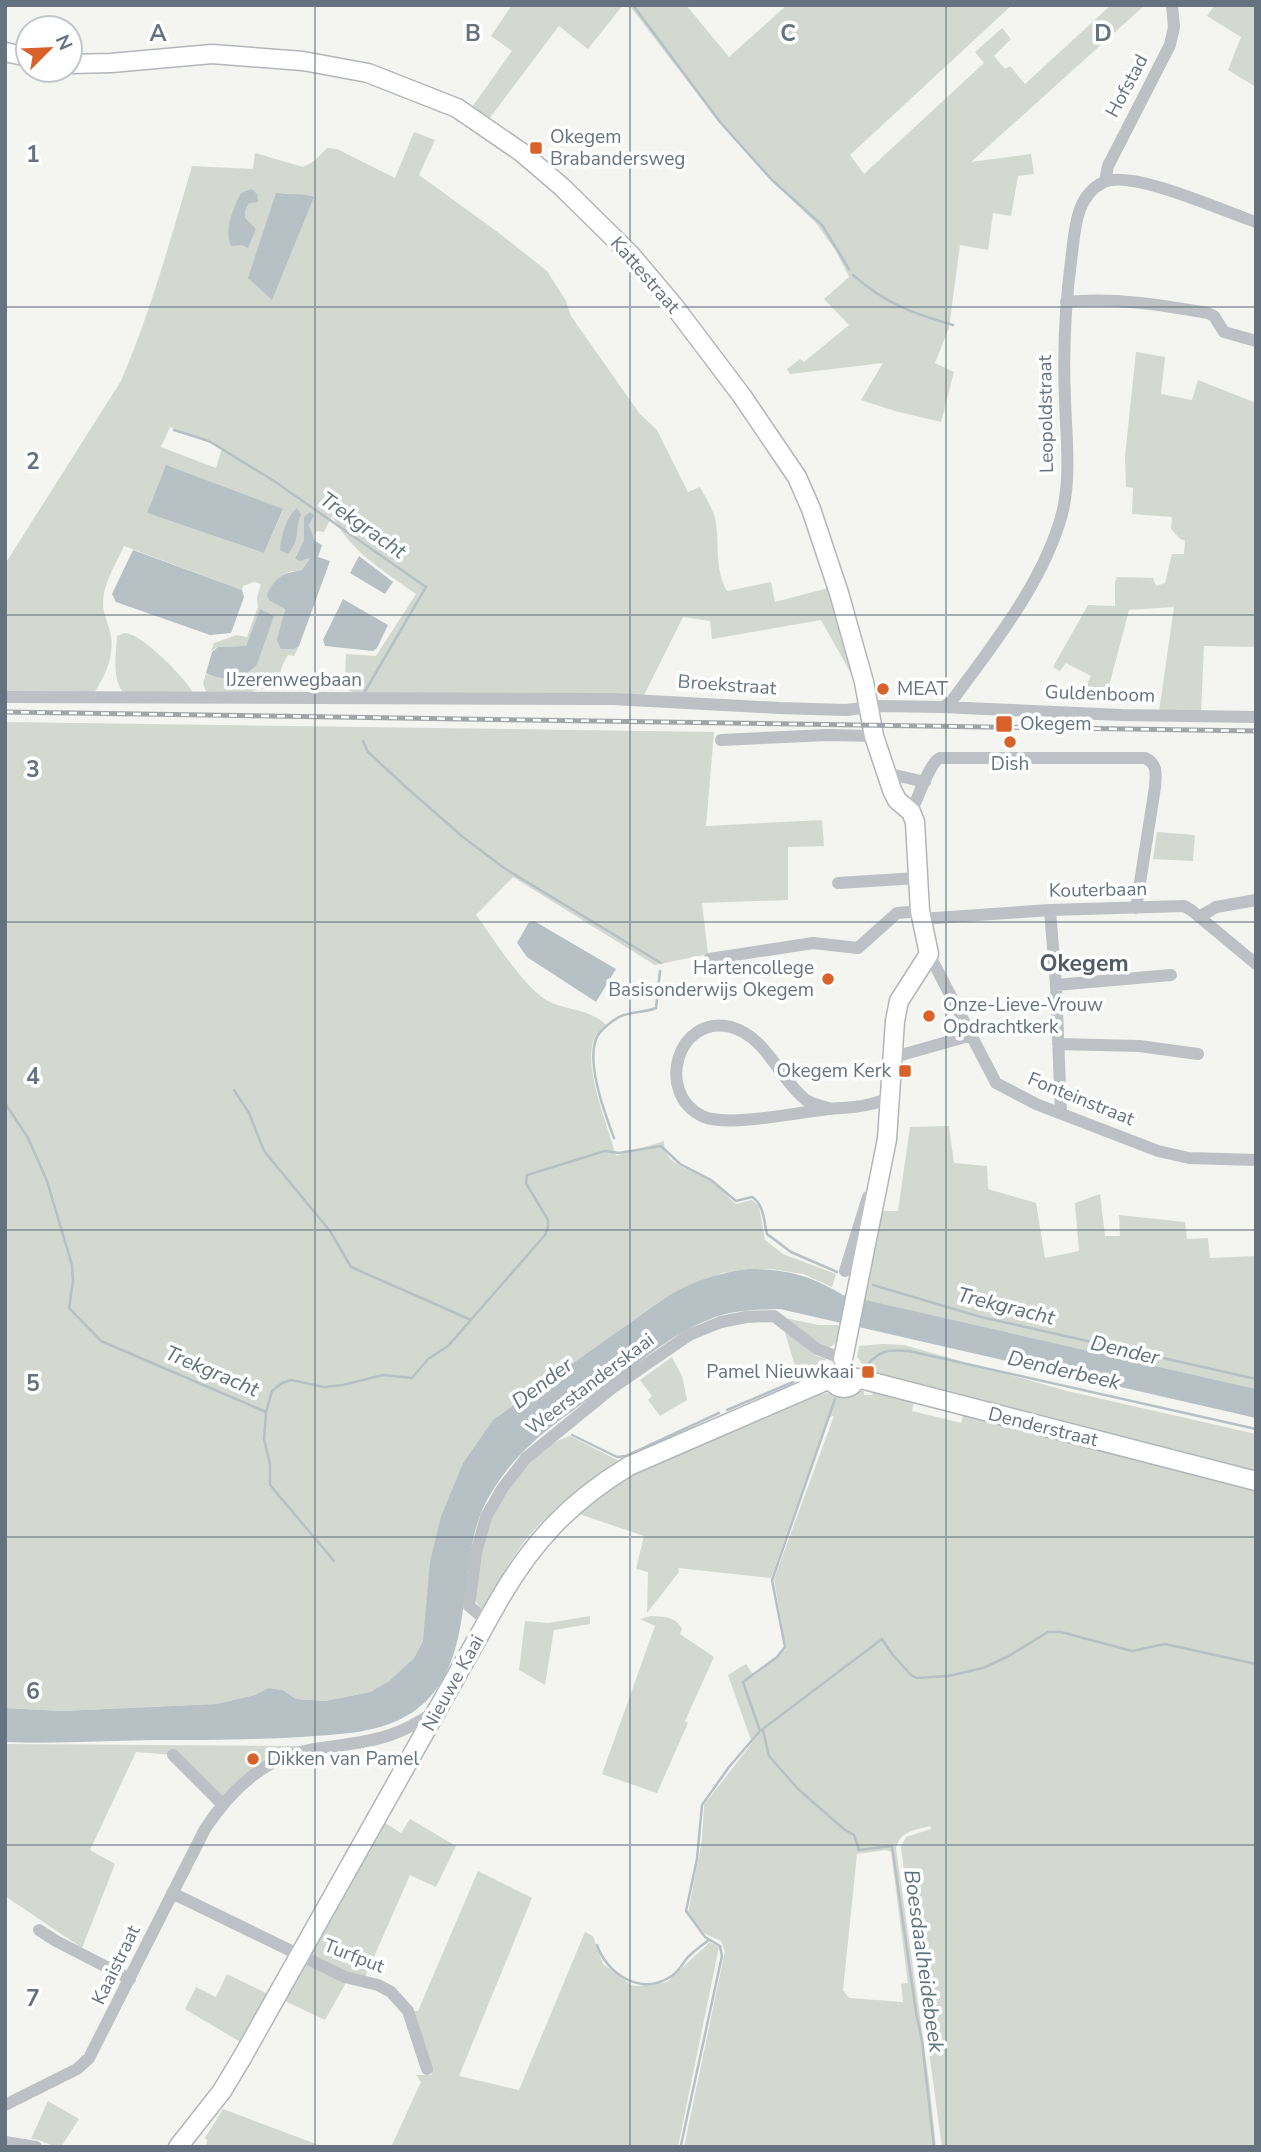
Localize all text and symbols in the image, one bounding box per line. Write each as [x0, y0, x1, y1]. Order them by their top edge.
north arrow [14, 14, 84, 84]
text: A [149, 18, 167, 49]
text: B [465, 18, 481, 49]
text: C [780, 18, 796, 49]
text: D [1094, 18, 1112, 49]
text: N [49, 31, 78, 54]
street label: Hofstad [1100, 50, 1154, 122]
place label: Okegem Brabandersweg [550, 124, 685, 172]
text: 1 [26, 139, 40, 170]
marker: Okegem Brabandersweg [528, 140, 544, 156]
street label: Kattestraat [604, 231, 686, 319]
street label: Leopoldstraat [1032, 354, 1060, 473]
text: 2 [26, 446, 40, 477]
water label: Trekgracht [314, 485, 412, 565]
street label: IJzerenwegbaan [226, 667, 362, 693]
street label: Broekstraat [677, 669, 777, 701]
place label: MEAT [897, 676, 948, 702]
street label: Guldenboom [1044, 679, 1156, 709]
marker: MEAT [875, 681, 891, 697]
place label: Okegem [1020, 711, 1091, 737]
marker: Okegem [994, 714, 1014, 734]
marker: Dish [1002, 734, 1018, 750]
place label: Dish [991, 751, 1029, 777]
text: 3 [26, 754, 40, 785]
street label: Kouterbaan [1049, 876, 1147, 904]
district label: Okegem [1039, 948, 1129, 979]
place label: Hartencollege Basisonderwijs Okegem [608, 955, 814, 1003]
marker: Hartencollege Basisonderwijs Okegem [820, 971, 836, 987]
place label: Onze-Lieve-Vrouw Opdrachtkerk [943, 992, 1103, 1040]
marker: Onze-Lieve-Vrouw Opdrachtkerk [921, 1008, 937, 1024]
place label: Okegem Kerk [777, 1058, 891, 1084]
text: 4 [26, 1061, 40, 1092]
marker: Okegem Kerk [897, 1063, 913, 1079]
street label: Fonteinstraat [1024, 1066, 1138, 1132]
water label: Trekgracht [954, 1280, 1058, 1332]
street label: Weerstanderskaai [521, 1327, 659, 1441]
water label: Dender [1088, 1329, 1163, 1372]
water label: Trekgracht [161, 1339, 264, 1404]
water label: Denderbeek [1005, 1343, 1124, 1397]
water label: Dender [506, 1351, 579, 1415]
place label: Pamel Nieuwkaai [706, 1359, 854, 1385]
marker: Pamel Nieuwkaai [860, 1364, 876, 1380]
text: 5 [26, 1368, 40, 1399]
street label: Denderstraat [985, 1401, 1101, 1453]
street label: Nieuwe Kaai [416, 1630, 490, 1736]
text: 6 [26, 1676, 40, 1707]
place label: Dikken van Pamel [267, 1746, 419, 1772]
marker: Dikken van Pamel [245, 1751, 261, 1767]
water label: Boesdaalheidebeek [897, 1868, 951, 2055]
street label: Kaaistraat [86, 1921, 147, 2009]
street label: Turfput [320, 1933, 388, 1980]
text: 7 [26, 1983, 40, 2014]

